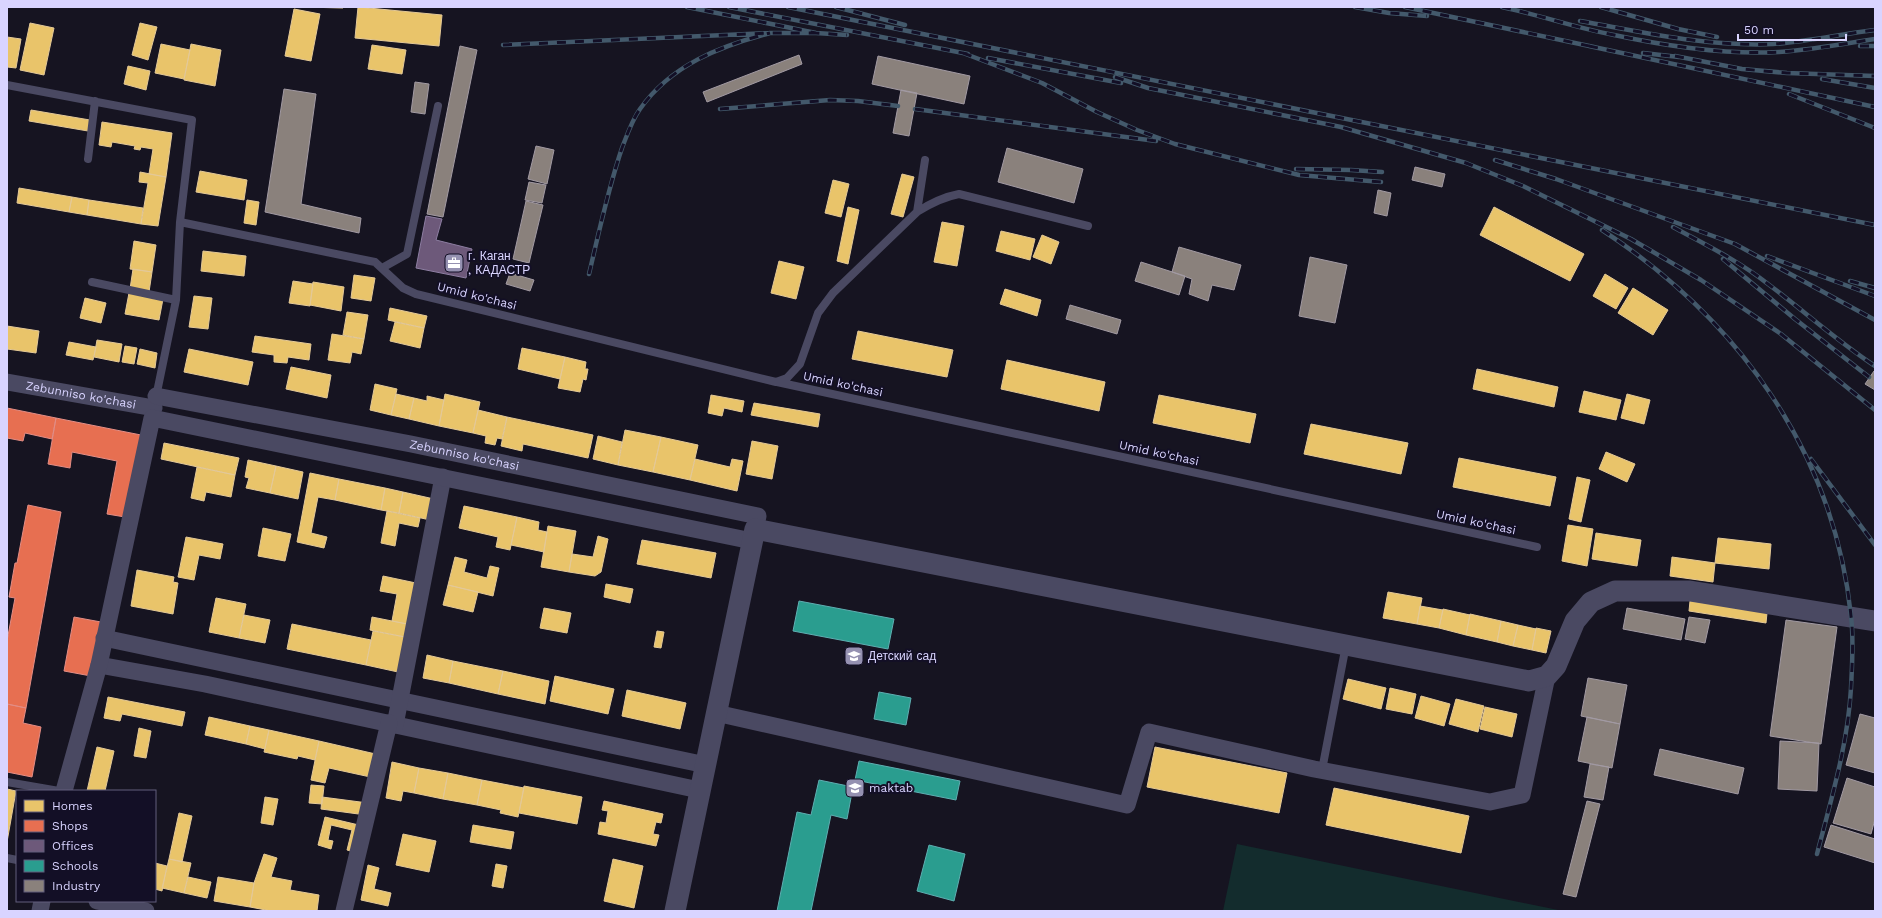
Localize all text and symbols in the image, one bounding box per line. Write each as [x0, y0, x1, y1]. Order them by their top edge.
scale bar [1738, 16, 1846, 42]
text: 50 m [1744, 23, 1774, 37]
place label: г. Каган , КАДАСТР [468, 249, 530, 277]
office icon: г. Каган , КАДАСТР [443, 252, 465, 274]
street label: Umid ko'chasi [436, 279, 518, 313]
street label: Umid ko'chasi [802, 369, 884, 399]
street label: Zebunniso ko'chasi [25, 378, 137, 412]
street label: Zebunniso ko'chasi [408, 437, 520, 473]
street label: Umid ko'chasi [1118, 438, 1200, 468]
street label: Umid ko'chasi [1435, 507, 1517, 537]
school or university icon: Детский сад [843, 645, 865, 667]
place label: Детский сад [868, 649, 936, 663]
school or university icon: maktab [844, 777, 866, 799]
place label: maktab [869, 781, 913, 795]
legend [16, 790, 156, 902]
text: Homes [52, 799, 93, 813]
text: Shops [52, 819, 88, 833]
text: Offices [52, 839, 94, 853]
text: Schools [52, 859, 98, 873]
text: Industry [52, 879, 101, 893]

